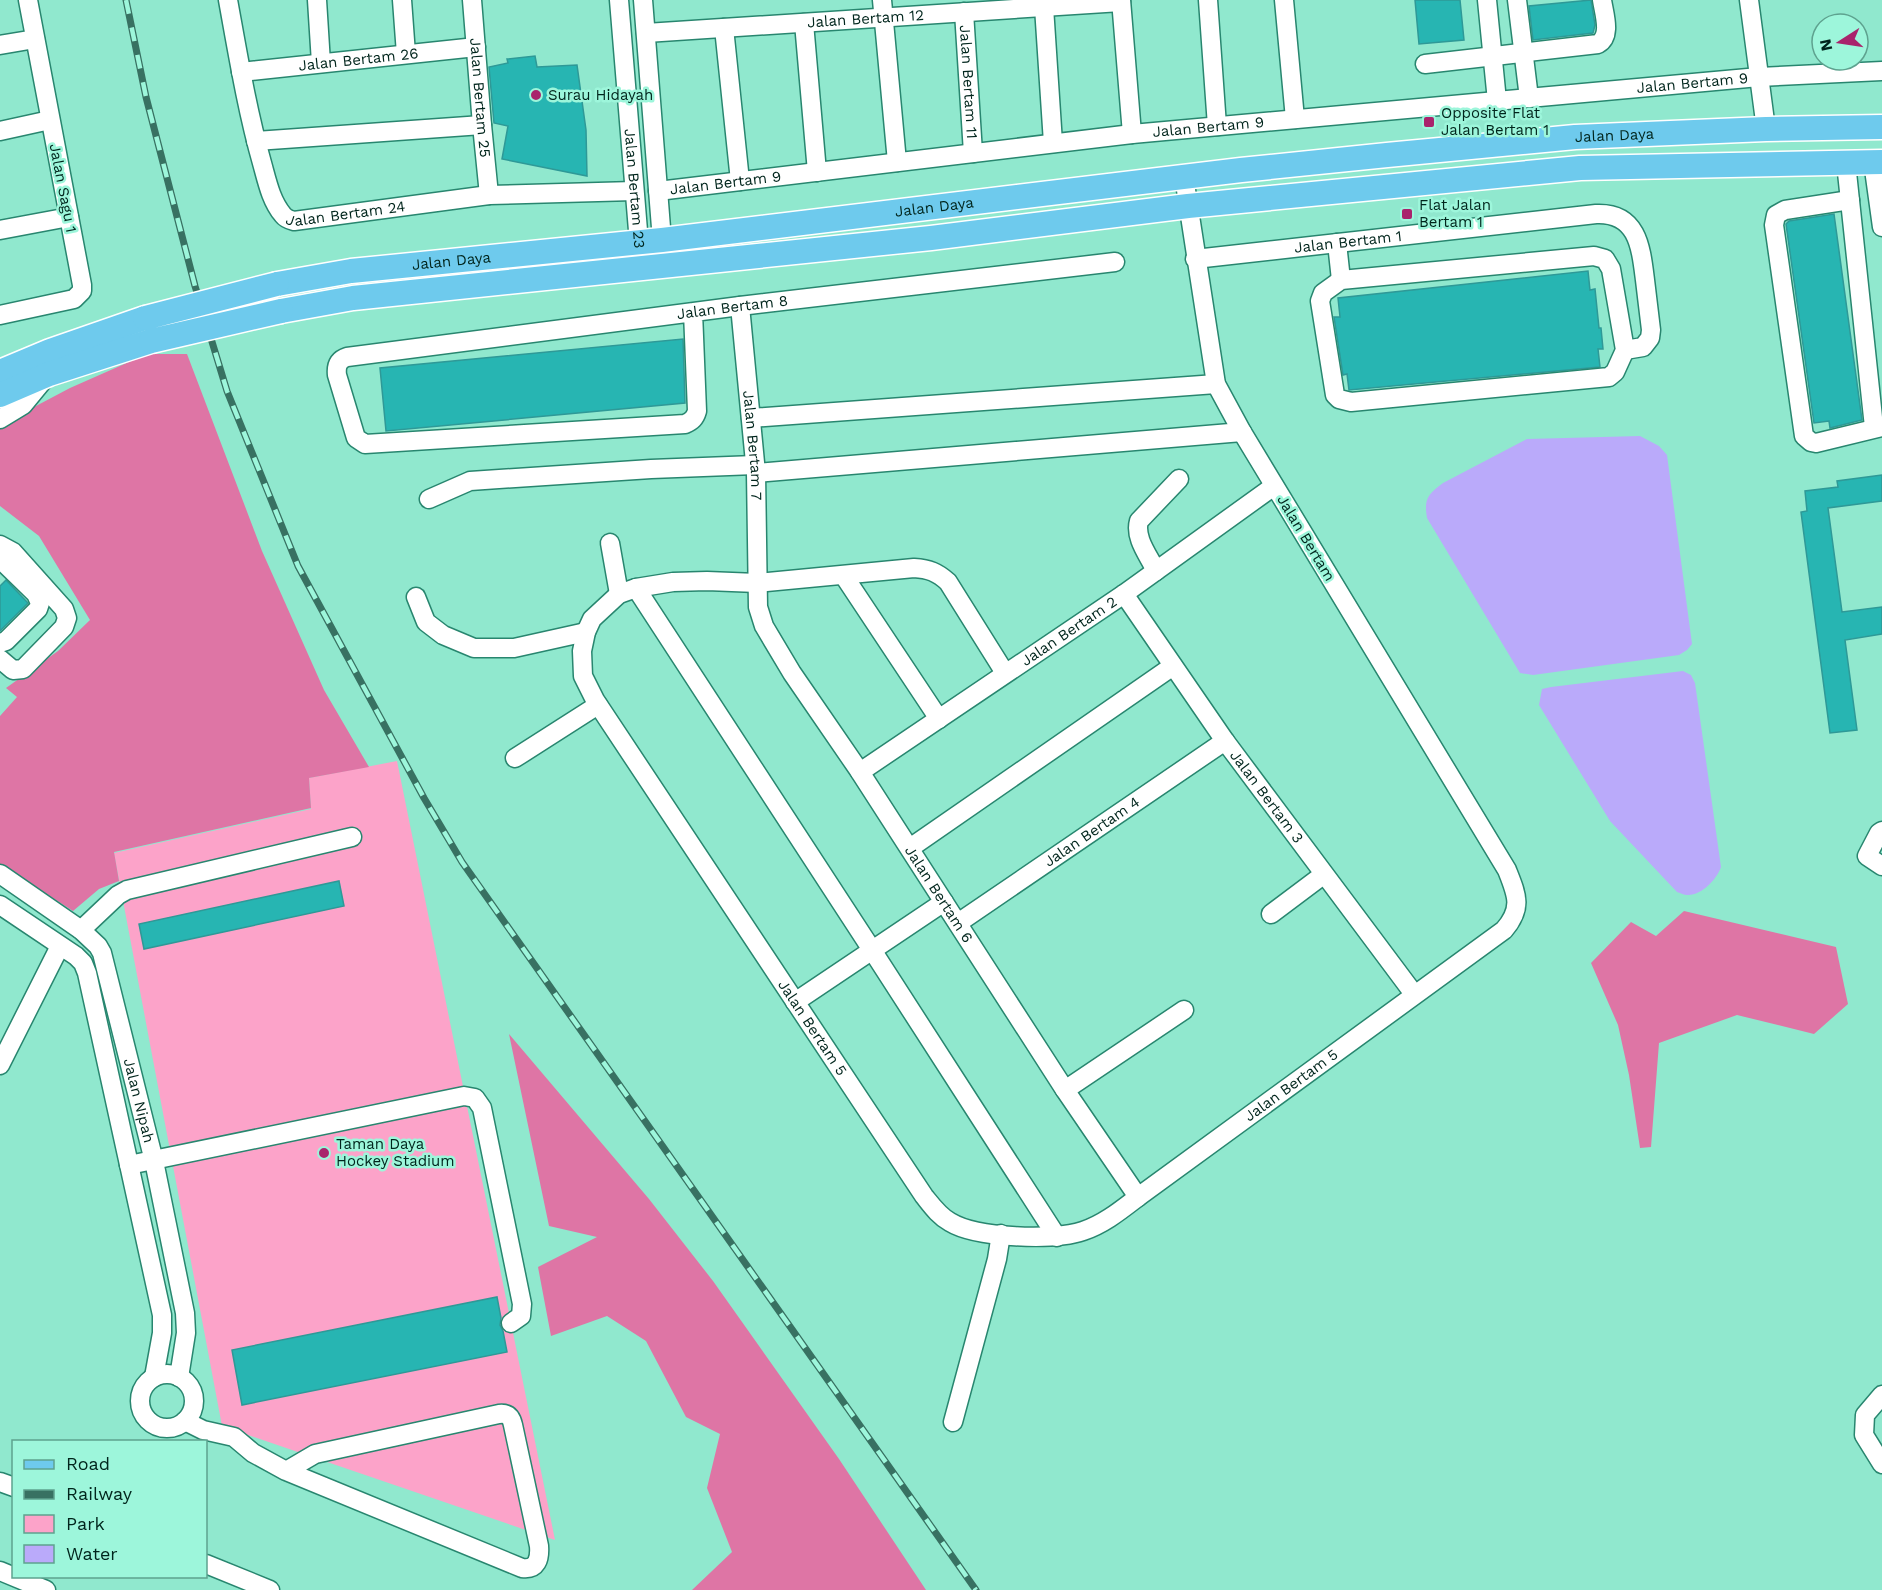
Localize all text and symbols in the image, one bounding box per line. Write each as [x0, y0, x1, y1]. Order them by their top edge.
street label: Jalan Bertam 12 [807, 6, 924, 31]
north arrow [1810, 12, 1870, 72]
street label: Jalan Bertam 11 [956, 24, 981, 139]
street label: Jalan Bertam 25 [466, 37, 494, 158]
text: N [1815, 37, 1836, 53]
street label: Jalan Bertam 26 [297, 44, 419, 75]
street label: Jalan Bertam 9 [1636, 69, 1749, 97]
place label: Surau Hidayah [548, 86, 653, 104]
marker: Surau Hidayah [529, 88, 543, 102]
place label: Opposite Flat Jalan Bertam 1 [1441, 104, 1549, 139]
street label: Jalan Bertam 9 [1152, 113, 1265, 141]
marker: Opposite Flat Jalan Bertam 1 [1422, 115, 1436, 129]
street label: Jalan Daya [1575, 125, 1655, 146]
street label: Jalan Bertam 23 [621, 128, 648, 249]
street label: Jalan Sagu 1 [46, 142, 80, 234]
street label: Jalan Bertam 9 [669, 167, 782, 198]
street label: Jalan Daya [894, 193, 975, 221]
place label: Flat Jalan Bertam 1 [1419, 196, 1491, 231]
street label: Jalan Bertam 24 [284, 197, 406, 230]
marker: Flat Jalan Bertam 1 [1400, 207, 1414, 221]
street label: Jalan Bertam 1 [1293, 227, 1403, 257]
street label: Jalan Daya [411, 248, 492, 274]
street label: Jalan Bertam 8 [676, 291, 789, 323]
street label: Jalan Bertam 7 [739, 390, 765, 501]
street label: Jalan Bertam [1273, 492, 1339, 584]
street label: Jalan Bertam 2 [1018, 593, 1120, 670]
street label: Jalan Bertam 3 [1226, 747, 1307, 847]
street label: Jalan Bertam 4 [1041, 793, 1143, 871]
street label: Jalan Bertam 6 [901, 842, 977, 946]
street label: Jalan Bertam 5 [774, 976, 851, 1079]
street label: Jalan Bertam 5 [1241, 1045, 1341, 1125]
street label: Jalan Nipah [120, 1056, 158, 1145]
place label: Taman Daya Hockey Stadium [336, 1135, 455, 1170]
marker: Taman Daya Hockey Stadium [317, 1146, 331, 1160]
legend [12, 1440, 207, 1578]
text: Road [66, 1453, 110, 1474]
text: Railway [66, 1483, 133, 1504]
text: Park [66, 1513, 105, 1534]
text: Water [66, 1543, 118, 1564]

